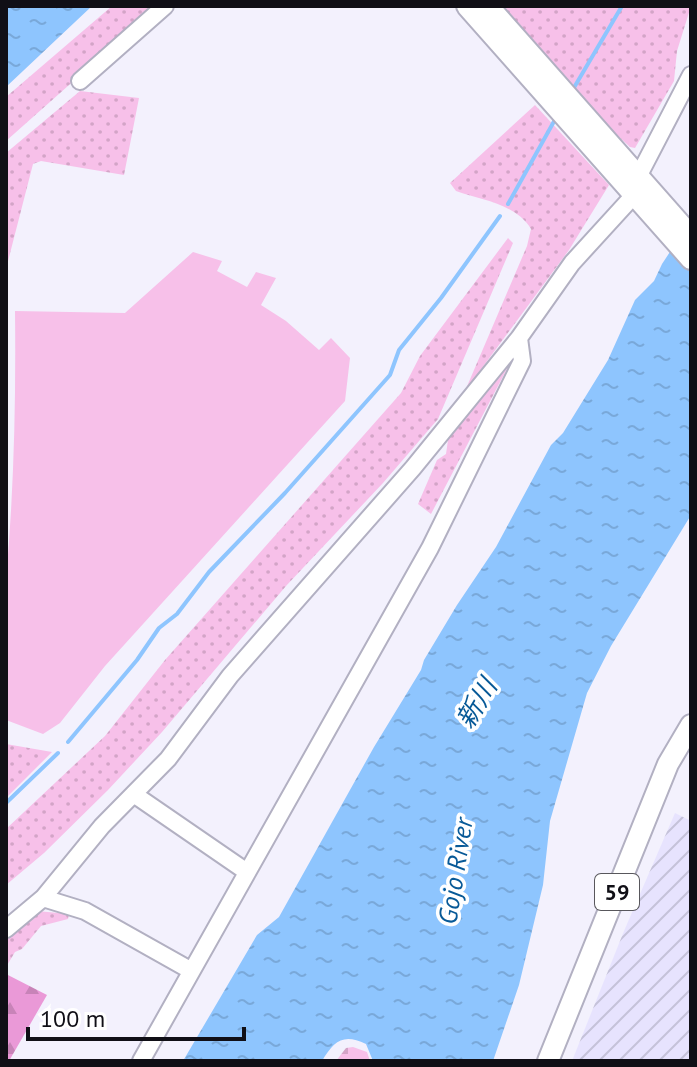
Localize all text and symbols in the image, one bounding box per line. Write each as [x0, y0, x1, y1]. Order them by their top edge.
water label: 新川 [448, 670, 505, 734]
water label: Gojo River [430, 814, 480, 927]
road number: 59 [595, 874, 639, 910]
scale bar [28, 991, 244, 1041]
text: 100 m [40, 1003, 105, 1034]

